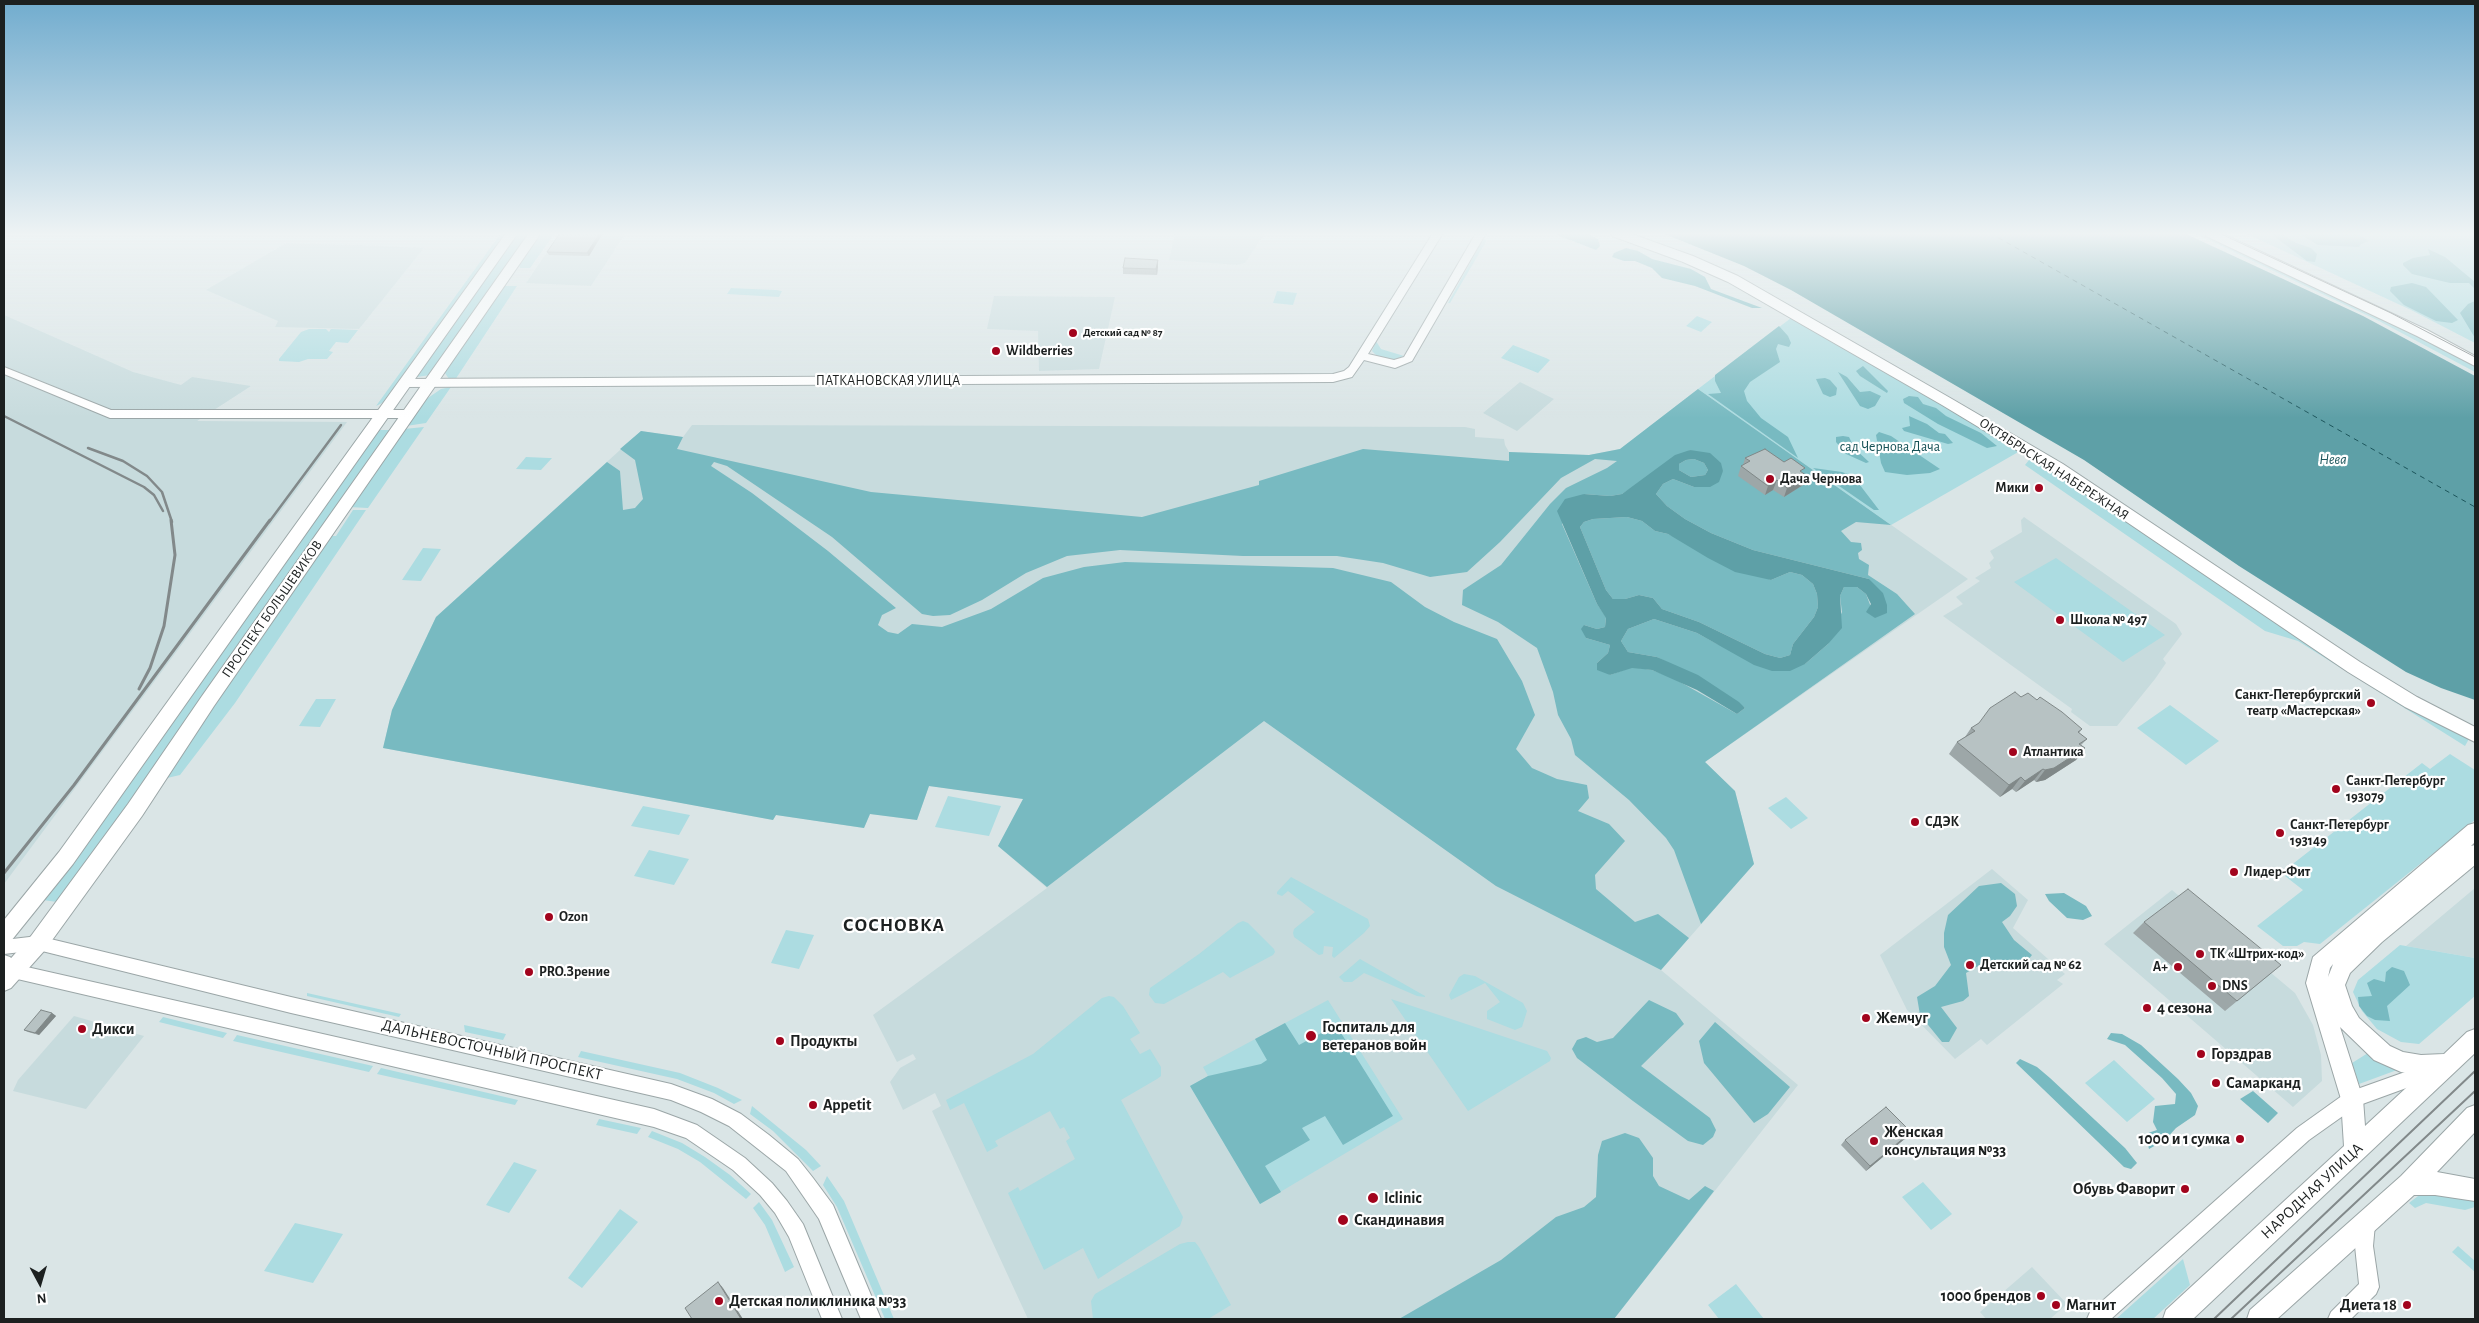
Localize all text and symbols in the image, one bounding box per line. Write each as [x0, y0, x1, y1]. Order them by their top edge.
place label: Детский сад № 87 [1083, 326, 1163, 340]
marker: Детский сад № 87 [1067, 327, 1079, 339]
place label: Wildberries [1006, 343, 1073, 359]
marker: Wildberries [990, 345, 1002, 357]
street label: ПАТКАНОВСКАЯ УЛИЦА [816, 373, 960, 389]
street label: ОКТЯБРЬСКАЯ НАБЕРЕЖНАЯ [1976, 414, 2132, 524]
park label: сад Чернова Дача [1840, 439, 1940, 455]
water label: Нева [2319, 450, 2347, 468]
place label: Дача Чернова [1780, 471, 1862, 487]
marker: Дача Чернова [1764, 473, 1776, 485]
place label: Мики [1995, 480, 2029, 496]
marker: Мики [2033, 482, 2045, 494]
street label: ПРОСПЕКТ БОЛЬШЕВИКОВ [218, 537, 326, 681]
place label: Школа № 497 [2070, 612, 2147, 628]
marker: Школа № 497 [2054, 614, 2066, 626]
place label: Санкт-Петербургский театр «Мастерская» [2235, 687, 2361, 720]
marker: Санкт-Петербургский театр «Мастерская» [2365, 697, 2377, 709]
place label: Атлантика [2023, 744, 2084, 760]
marker: Атлантика [2007, 746, 2019, 758]
place label: Санкт-Петербург 193079 [2346, 773, 2445, 806]
marker: Санкт-Петербург 193079 [2330, 783, 2342, 795]
place label: СДЭК [1925, 814, 1959, 830]
marker: СДЭК [1909, 816, 1921, 828]
place label: Санкт-Петербург 193149 [2290, 817, 2389, 850]
marker: Санкт-Петербург 193149 [2274, 827, 2286, 839]
place label: Лидер-Фит [2244, 864, 2310, 880]
marker: Лидер-Фит [2228, 866, 2240, 878]
place label: Ozon [559, 909, 588, 925]
marker: Ozon [543, 911, 555, 923]
district label: СОСНОВКА [842, 914, 946, 936]
place label: ТК «Штрих-код» [2210, 946, 2304, 962]
marker: ТК «Штрих-код» [2194, 948, 2206, 960]
place label: Детский сад № 62 [1980, 957, 2082, 973]
marker: Детский сад № 62 [1964, 959, 1976, 971]
place label: А+ [2153, 959, 2168, 975]
marker: А+ [2172, 961, 2184, 973]
place label: PRO.Зрение [539, 964, 610, 980]
marker: PRO.Зрение [523, 966, 535, 978]
place label: DNS [2222, 978, 2248, 994]
marker: DNS [2206, 980, 2218, 992]
place label: 4 сезона [2157, 998, 2212, 1018]
marker: 4 сезона [2141, 1002, 2153, 1014]
place label: Жемчуг [1876, 1008, 1928, 1028]
marker: Жемчуг [1860, 1012, 1872, 1024]
street label: ДАЛЬНЕВОСТОЧНЫЙ ПРОСПЕКТ [380, 1015, 604, 1085]
place label: Госпиталь для ветеранов войн [1322, 1017, 1427, 1055]
place label: Дикси [92, 1019, 134, 1039]
marker: Дикси [76, 1023, 88, 1035]
marker: Госпиталь для ветеранов войн [1304, 1029, 1318, 1043]
place label: Продукты [790, 1031, 858, 1051]
marker: Продукты [774, 1035, 786, 1047]
place label: Горздрав [2211, 1044, 2272, 1064]
marker: Горздрав [2195, 1048, 2207, 1060]
place label: Самарканд [2226, 1073, 2301, 1093]
marker: Самарканд [2210, 1077, 2222, 1089]
place label: Appetit [823, 1095, 871, 1115]
marker: Appetit [807, 1099, 819, 1111]
place label: Женская консультация №33 [1884, 1122, 2006, 1160]
place label: 1000 и 1 сумка [2139, 1129, 2230, 1149]
marker: 1000 и 1 сумка [2234, 1133, 2246, 1145]
marker: Женская консультация №33 [1868, 1135, 1880, 1147]
street label: НАРОДНАЯ УЛИЦА [2257, 1139, 2367, 1243]
place label: Обувь Фаворит [2073, 1179, 2175, 1199]
marker: Обувь Фаворит [2179, 1183, 2191, 1195]
place label: Iclinic [1384, 1188, 1422, 1208]
marker: Iclinic [1366, 1191, 1380, 1205]
place label: Скандинавия [1354, 1210, 1445, 1230]
marker: Скандинавия [1336, 1213, 1350, 1227]
north arrow [15, 1258, 65, 1308]
place label: 1000 брендов [1941, 1286, 2031, 1306]
text: N [36, 1290, 47, 1305]
marker: 1000 брендов [2035, 1290, 2047, 1302]
place label: Детская поликлиника №33 [729, 1291, 906, 1311]
marker: Детская поликлиника №33 [713, 1295, 725, 1307]
place label: Магнит [2066, 1295, 2116, 1315]
place label: Диета 18 [2340, 1295, 2397, 1315]
marker: Магнит [2050, 1299, 2062, 1311]
marker: Диета 18 [2401, 1299, 2413, 1311]

